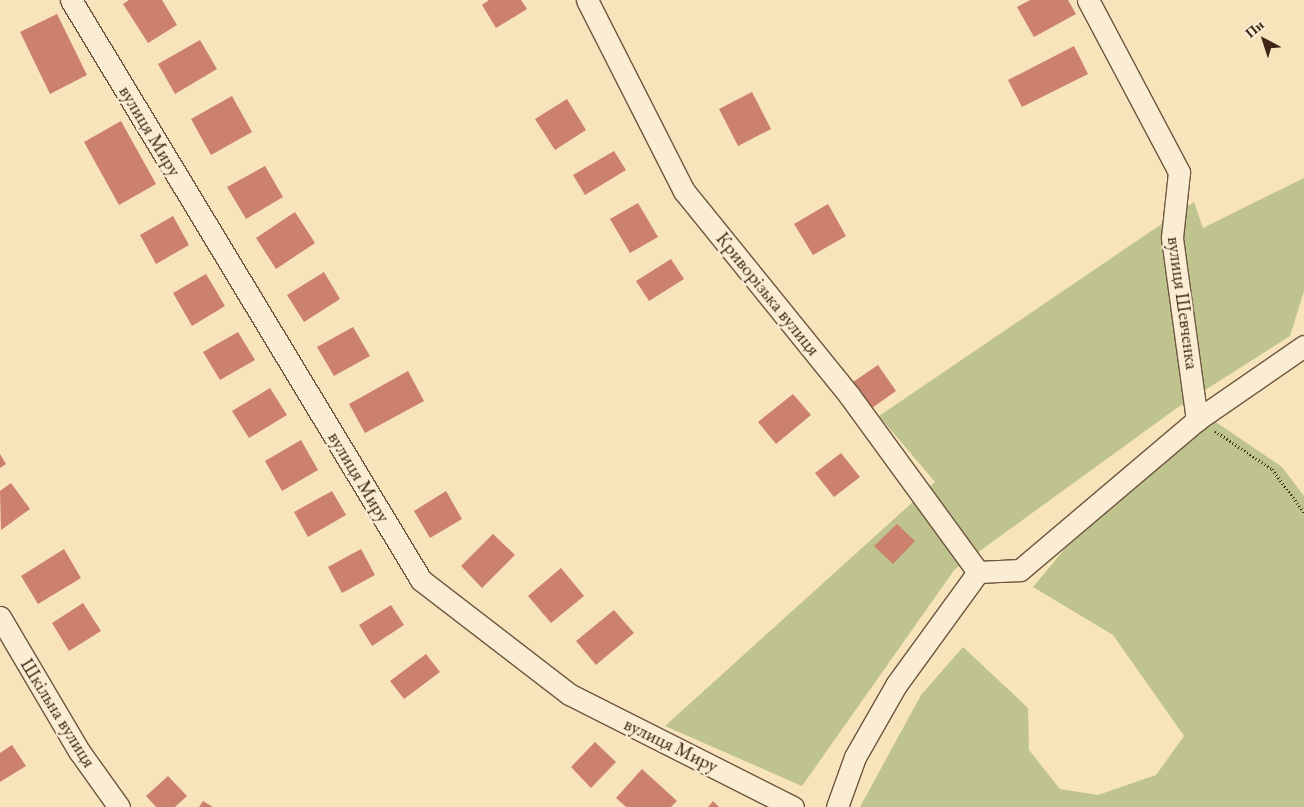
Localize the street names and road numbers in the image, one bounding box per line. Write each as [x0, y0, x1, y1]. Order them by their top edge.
street label: вулиця Миру [114, 82, 186, 180]
street label: Криворізька вулиця [711, 228, 825, 360]
street label: вулиця Шевченка [1162, 235, 1204, 371]
street label: вулиця Миру [323, 428, 395, 526]
street label: Шкільна вулиця [15, 654, 101, 772]
street label: вулиця Миру [620, 712, 722, 778]

